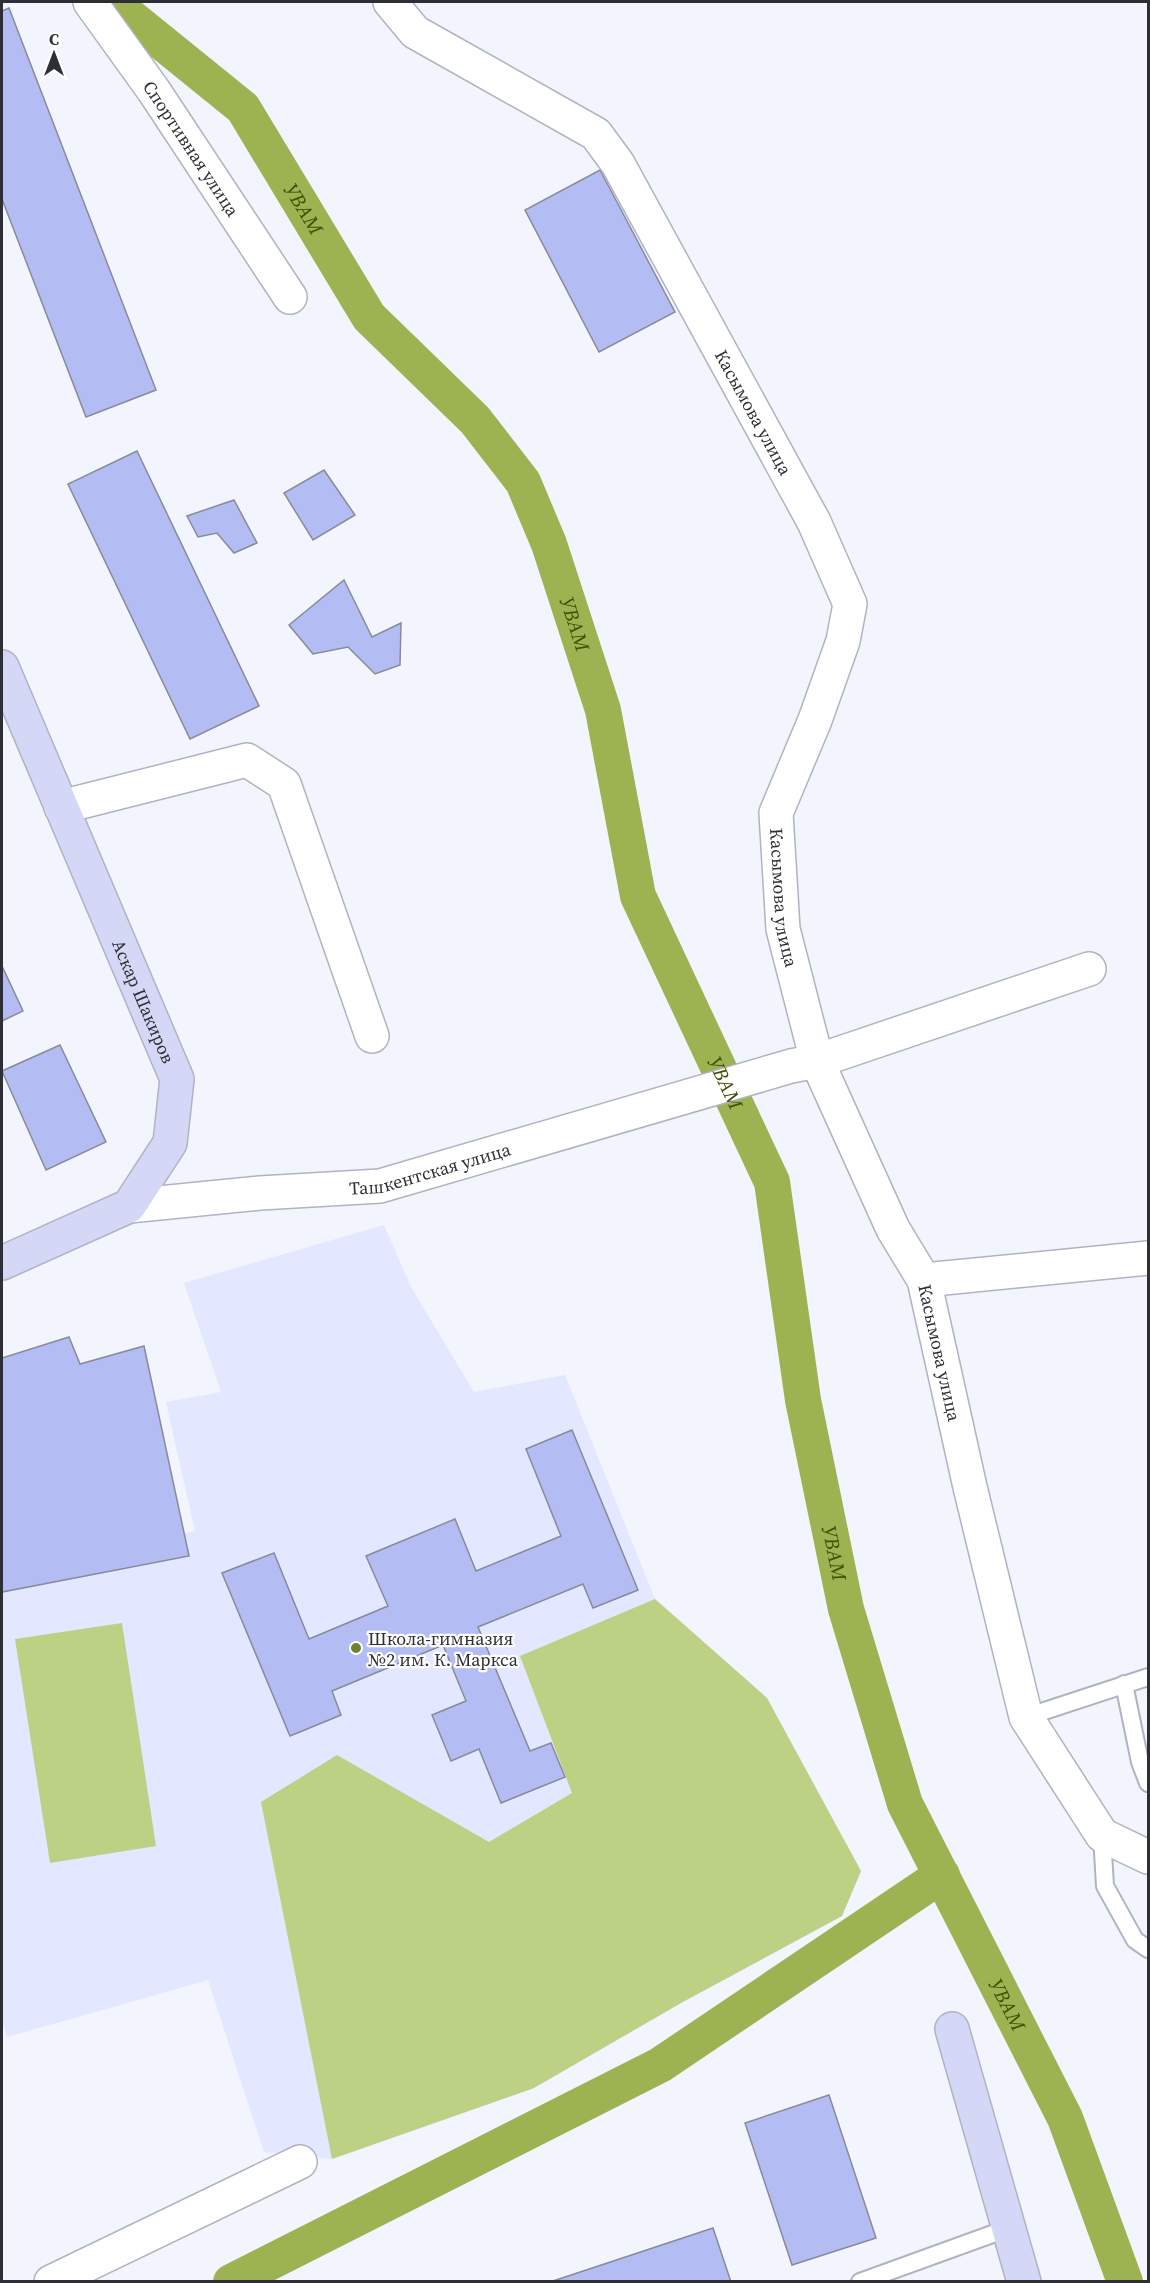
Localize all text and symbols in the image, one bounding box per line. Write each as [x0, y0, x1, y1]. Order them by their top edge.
north arrow [24, 24, 84, 84]
text: С [49, 28, 59, 50]
street label: Спортивная улица [138, 75, 246, 222]
water label: УВАМ [277, 178, 331, 241]
street label: Касымова улица [709, 345, 799, 480]
water label: УВАМ [553, 593, 597, 656]
street label: Касымова улица [764, 827, 805, 970]
street label: Аскар Шакиров [107, 935, 181, 1067]
water label: УВАМ [701, 1052, 750, 1115]
street label: Ташкентская улица [348, 1136, 514, 1200]
street label: Касымова улица [913, 1282, 968, 1424]
water label: УВАМ [815, 1523, 854, 1584]
place label: Школа-гимназия №2 им. К. Маркса [368, 1626, 519, 1672]
marker: Школа-гимназия №2 им. К. Маркса [349, 1641, 363, 1655]
water label: УВАМ [982, 1973, 1033, 2037]

